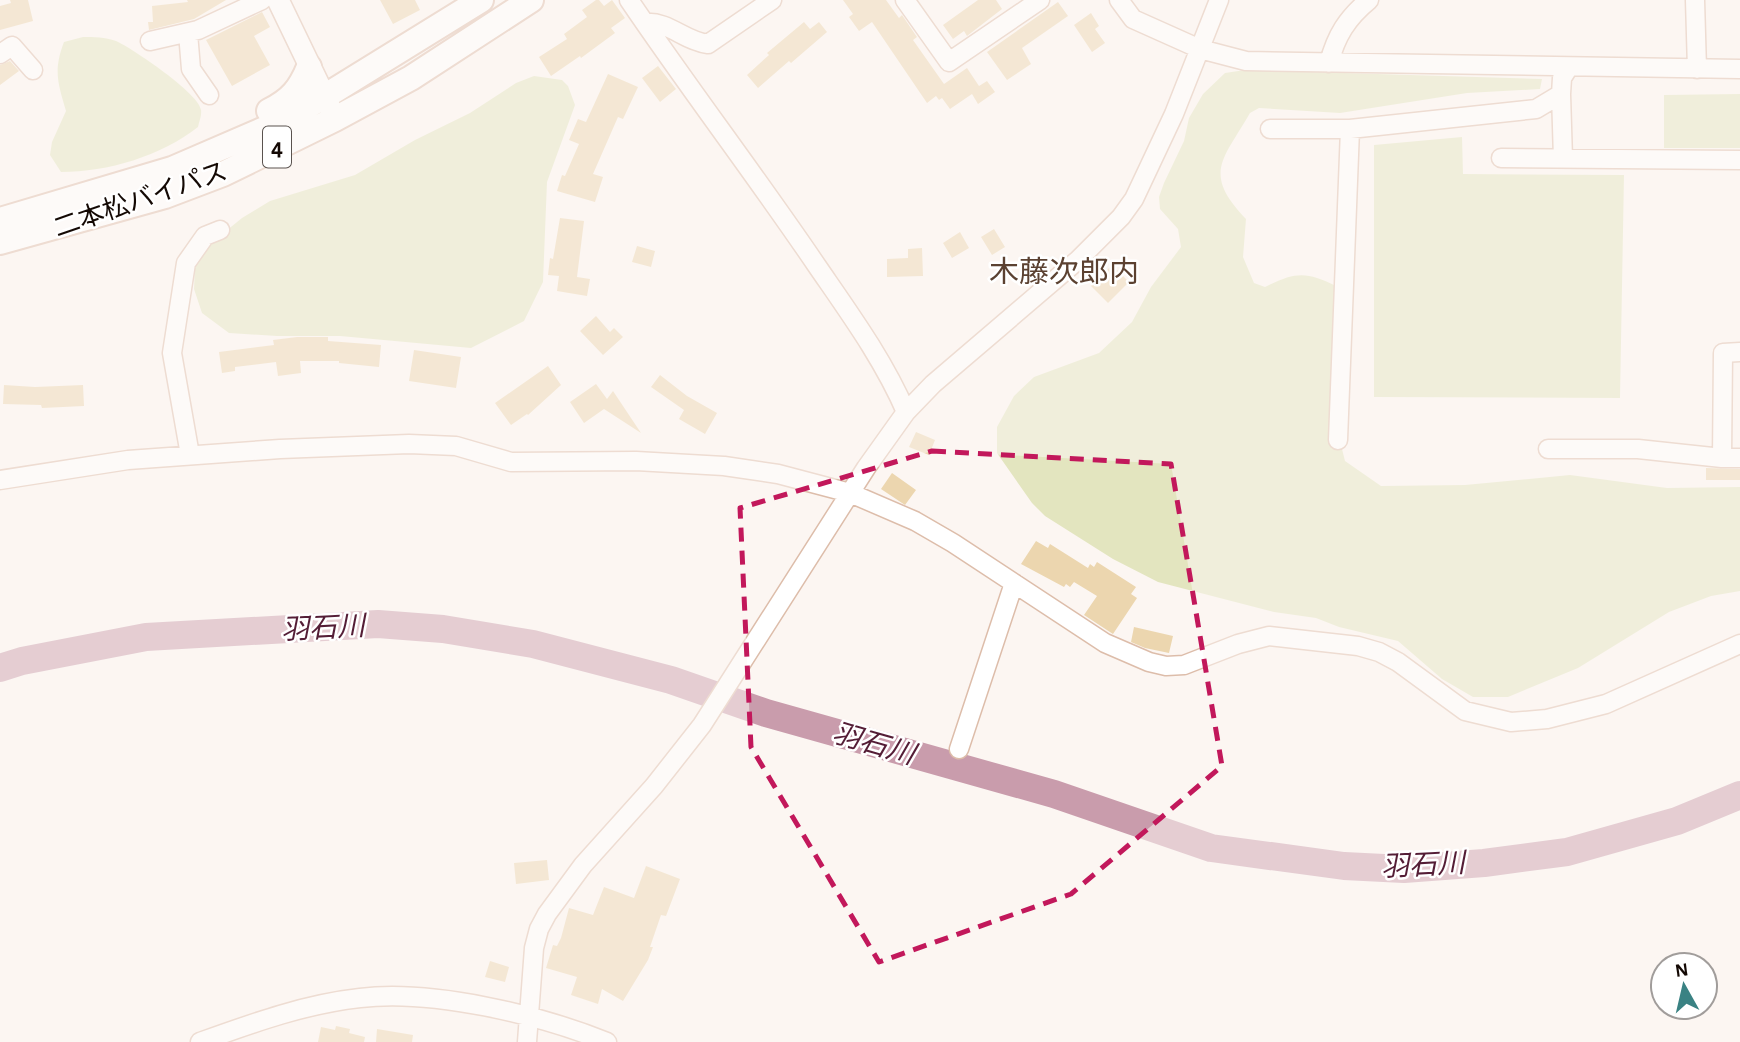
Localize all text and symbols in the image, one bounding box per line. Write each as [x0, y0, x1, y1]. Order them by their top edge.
road number: 4 [263, 127, 291, 168]
street label: 二本松バイパス [50, 157, 230, 242]
district label: 木藤次郎内 [989, 256, 1139, 288]
water label: 羽石川 [280, 612, 369, 645]
water label: 羽石川 [829, 719, 921, 771]
water label: 羽石川 [1380, 849, 1469, 882]
north arrow [1649, 951, 1719, 1021]
text: N [1674, 960, 1690, 981]

